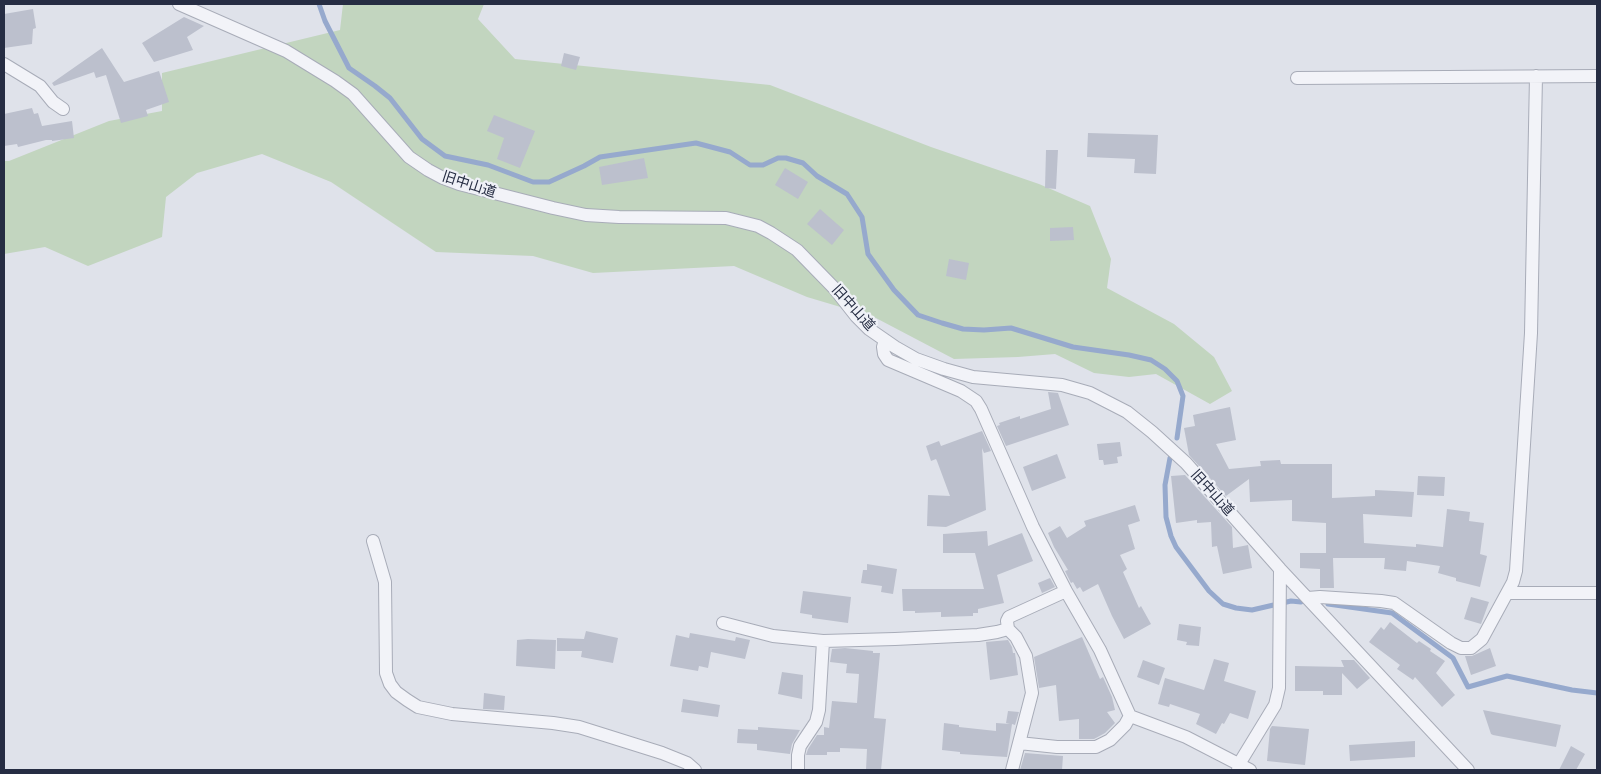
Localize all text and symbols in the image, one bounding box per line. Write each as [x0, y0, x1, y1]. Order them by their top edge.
street label: 旧中山道 [440, 168, 498, 202]
street label: 旧中山道 [828, 282, 878, 334]
street label: 旧中山道 [1187, 467, 1237, 519]

